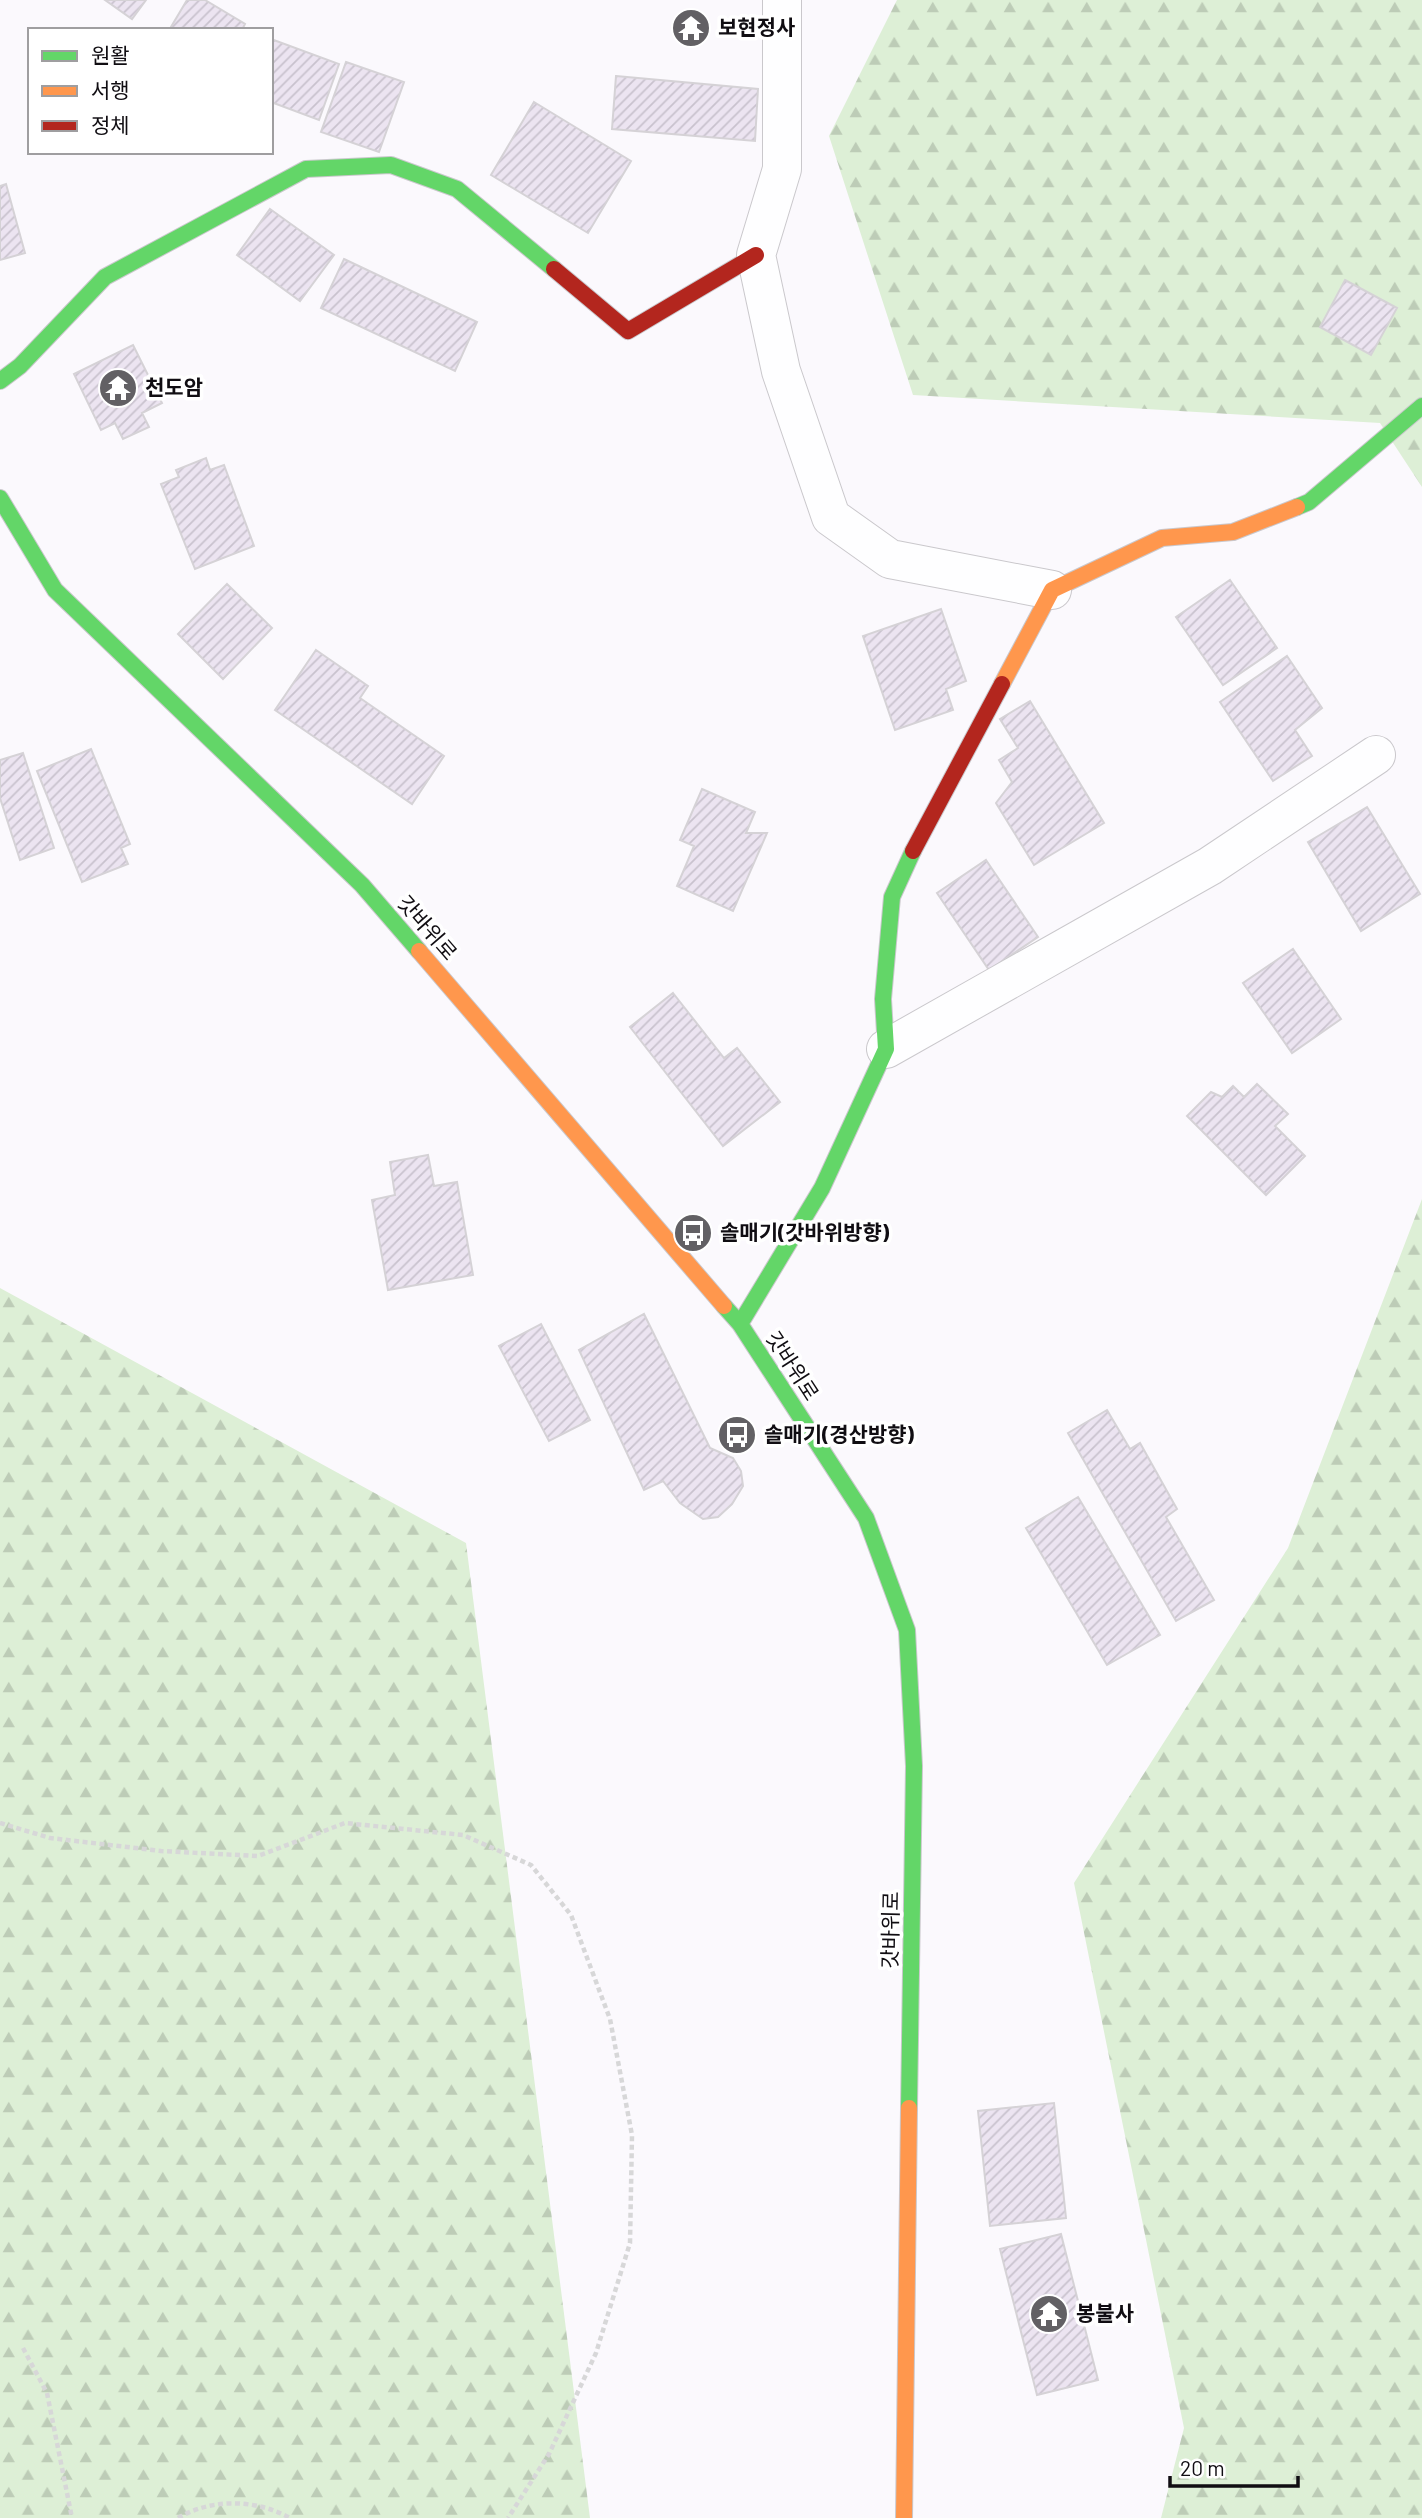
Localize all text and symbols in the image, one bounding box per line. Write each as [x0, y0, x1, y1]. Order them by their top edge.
temple icon: 보현정사 [670, 7, 712, 49]
place label: 보현정사 [718, 14, 795, 39]
legend [28, 28, 273, 154]
text: 원활 [91, 42, 130, 67]
text: 서행 [91, 77, 130, 102]
text: 정체 [91, 112, 130, 137]
temple icon: 천도암 [97, 367, 139, 409]
place label: 천도암 [145, 374, 203, 399]
street label: 갓바위로 [393, 890, 463, 964]
bus stop icon: 솔매기(갓바위방향) [672, 1212, 714, 1254]
place label: 솔매기(갓바위방향) [720, 1219, 890, 1244]
street label: 갓바위로 [762, 1326, 825, 1404]
bus stop icon: 솔매기(경산방향) [716, 1414, 758, 1456]
place label: 솔매기(경산방향) [764, 1421, 915, 1446]
street label: 갓바위로 [876, 1891, 903, 1969]
temple icon: 봉불사 [1028, 2293, 1070, 2335]
place label: 봉불사 [1076, 2300, 1134, 2325]
scale bar [1170, 2444, 1298, 2488]
text: 20 m [1180, 2455, 1225, 2480]

